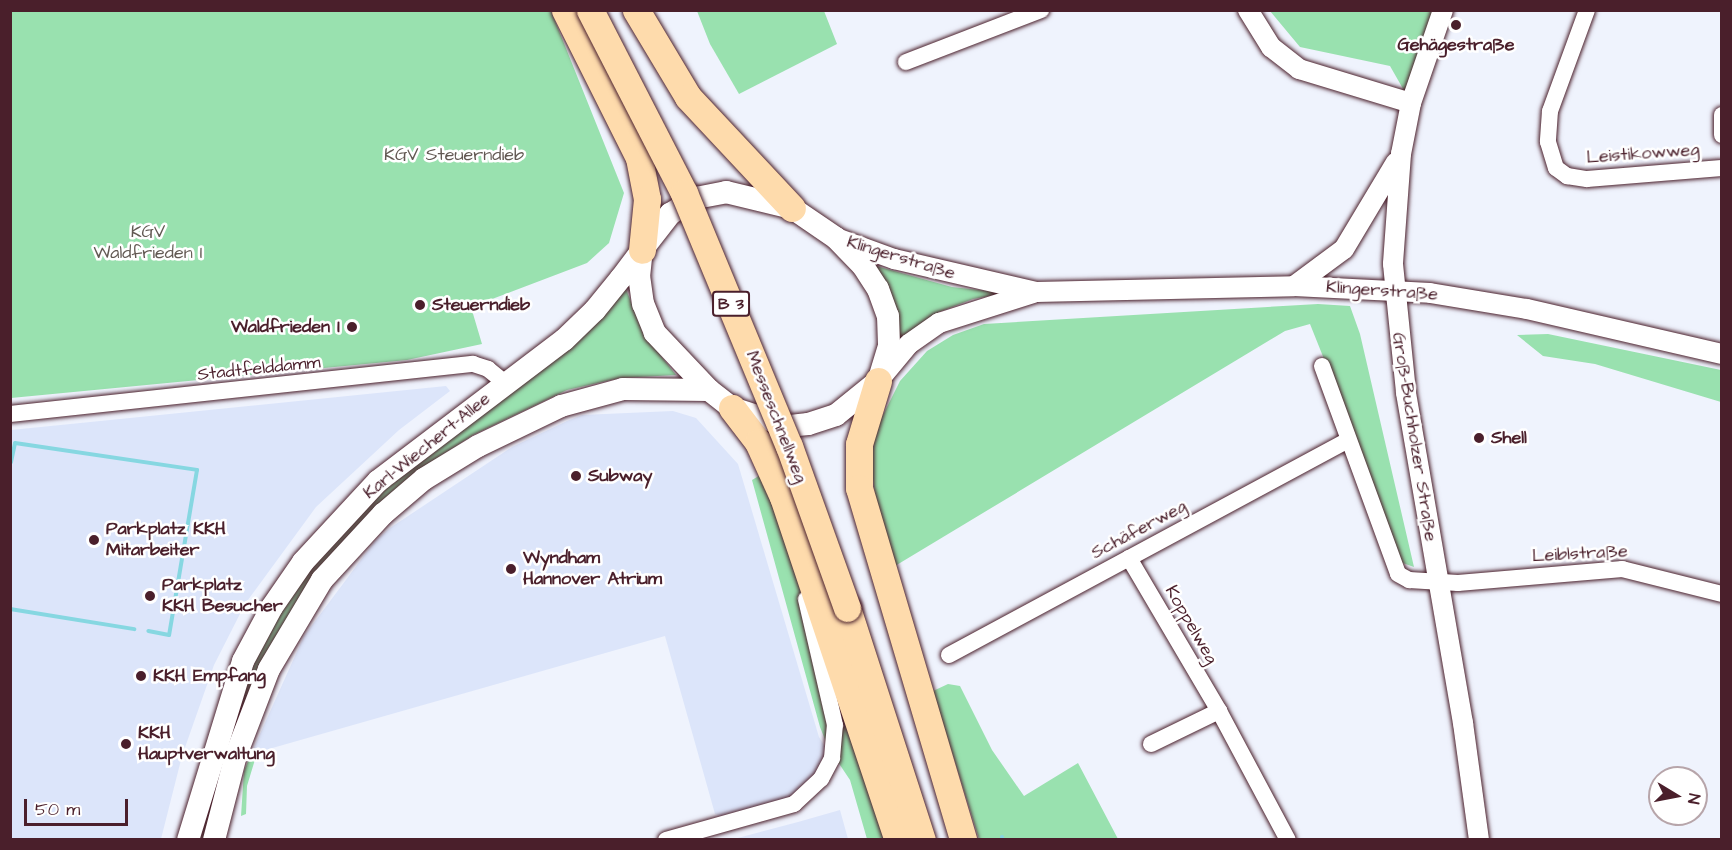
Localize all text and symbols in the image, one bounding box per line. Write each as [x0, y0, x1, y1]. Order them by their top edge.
marker: Gehägestraße [1449, 18, 1463, 32]
place label: Gehägestraße [1397, 34, 1515, 56]
street label: Leistikowweg [1586, 139, 1700, 169]
park label: KGV Steuerndieb [384, 144, 524, 166]
park label: KGV Waldfrieden I [93, 222, 203, 264]
street label: Klingerstraße [844, 231, 958, 285]
street label: Klingerstraße [1325, 276, 1439, 306]
road number: B 3 [712, 291, 750, 317]
place label: Steuerndieb [432, 294, 530, 316]
marker: Steuerndieb [413, 298, 427, 312]
place label: Waldfrieden I [231, 316, 340, 338]
marker: Waldfrieden I [345, 320, 359, 334]
street label: Groß-Buchholzer Straße [1387, 331, 1441, 543]
street label: Messeschnellweg [741, 348, 811, 486]
street label: Stadtfelddamm [197, 352, 321, 386]
street label: Karl-Wiechert-Allee [359, 388, 495, 504]
place label: Shell [1491, 427, 1527, 449]
marker: Shell [1472, 431, 1486, 445]
place label: Subway [588, 465, 652, 487]
marker: Subway [569, 469, 583, 483]
street label: Schäferweg [1088, 496, 1190, 564]
place label: Parkplatz KKH Mitarbeiter [106, 519, 226, 562]
marker: Parkplatz KKH Mitarbeiter [87, 533, 101, 547]
street label: Leiblstraße [1532, 541, 1628, 567]
place label: Wyndham Hannover Atrium [523, 548, 662, 590]
marker: Wyndham Hannover Atrium [504, 562, 518, 576]
place label: Parkplatz KKH Besucher [162, 575, 283, 618]
street label: Koppelweg [1160, 582, 1222, 668]
marker: Parkplatz KKH Besucher [143, 589, 157, 603]
place label: KKH Empfang [153, 665, 266, 687]
marker: KKH Empfang [134, 669, 148, 683]
place label: KKH Hauptverwaltung [138, 723, 275, 766]
marker: KKH Hauptverwaltung [119, 737, 133, 751]
north arrow [1648, 766, 1708, 826]
scale bar [27, 787, 130, 825]
text: N [1682, 792, 1705, 806]
text: 50 m [35, 797, 80, 822]

